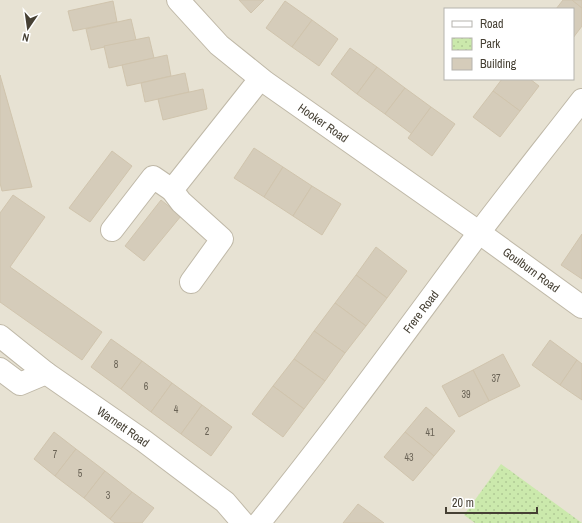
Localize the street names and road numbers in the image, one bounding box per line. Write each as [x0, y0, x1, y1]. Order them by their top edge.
street label: Hooker Road [295, 100, 351, 146]
street label: Goulburn Road [499, 244, 563, 296]
street label: Frere Road [400, 287, 442, 337]
street label: Warnett Road [94, 403, 152, 451]

